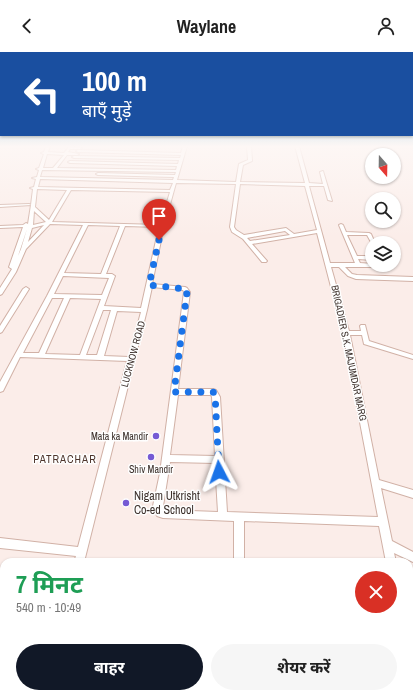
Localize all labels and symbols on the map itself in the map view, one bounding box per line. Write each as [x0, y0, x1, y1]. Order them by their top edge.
north arrow [365, 148, 401, 184]
pin [142, 199, 176, 240]
street label: BRIGADIER S.K. MAJUMDAR MARG [328, 284, 370, 422]
street label: LUCKNOW ROAD [118, 319, 148, 388]
place label: Mata ka Mandir [91, 430, 148, 443]
marker: Mata ka Mandir [151, 431, 161, 441]
position arrow [198, 451, 240, 493]
district label: PATRACHAR [33, 452, 97, 466]
marker: Shiv Mandir [146, 452, 156, 462]
place label: Shiv Mandir [129, 463, 173, 476]
place label: Nigam Utkrisht Co-ed School [134, 488, 200, 518]
marker: Nigam Utkrisht Co-ed School [121, 498, 131, 508]

